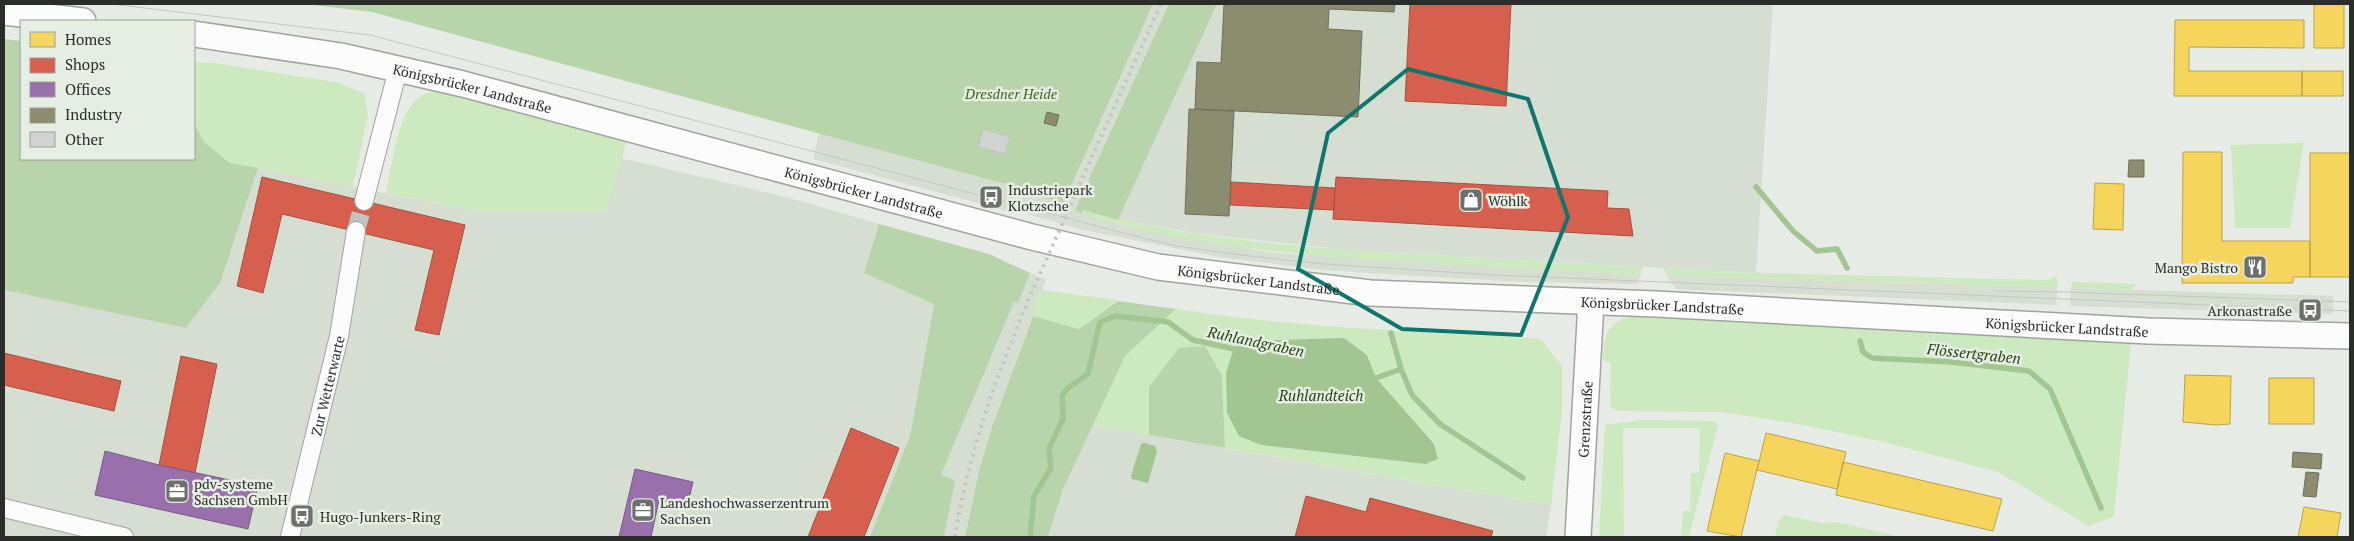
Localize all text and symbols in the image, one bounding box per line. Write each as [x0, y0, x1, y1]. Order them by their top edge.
legend [20, 20, 195, 160]
text: Homes [65, 29, 111, 49]
text: Shops [65, 54, 105, 74]
street label: Königsbrücker Landstraße [391, 59, 554, 117]
text: Offices [65, 79, 111, 99]
park label: Dresdner Heide [964, 84, 1058, 103]
text: Industry [65, 104, 122, 124]
text: Other [65, 129, 104, 149]
street label: Königsbrücker Landstraße [783, 161, 945, 222]
place label: Industriepark Klotzsche [1008, 180, 1093, 215]
bus stop icon: Industriepark Klotzsche [978, 184, 1004, 210]
shop icon: Wöhlk [1458, 187, 1484, 213]
place label: Wöhlk [1488, 191, 1528, 210]
restaurant icon: Mango Bistro [2242, 254, 2268, 280]
place label: Mango Bistro [2155, 258, 2238, 277]
street label: Königsbrücker Landstraße [1177, 260, 1341, 299]
street label: Königsbrücker Landstraße [1581, 292, 1745, 318]
bus stop icon: Arkonastraße [2297, 297, 2323, 323]
place label: Arkonastraße [2207, 301, 2292, 320]
street label: Königsbrücker Landstraße [1985, 313, 2149, 341]
water label: Ruhlandgraben [1205, 321, 1306, 361]
street label: Zur Wetterwarte [306, 333, 348, 437]
water label: Flössertgraben [1925, 338, 2022, 368]
street label: Grenzstraße [1573, 380, 1596, 458]
water label: Ruhlandteich [1278, 385, 1363, 405]
place label: pdv-systeme Sachsen GmbH [194, 474, 288, 509]
office icon: pdv-systeme Sachsen GmbH [164, 478, 190, 504]
place label: Landeshochwasserzentrum Sachsen [660, 493, 829, 528]
office icon: Landeshochwasserzentrum Sachsen [630, 497, 656, 523]
bus stop icon: Hugo-Junkers-Ring [289, 503, 315, 529]
place label: Hugo-Junkers-Ring [320, 507, 441, 526]

